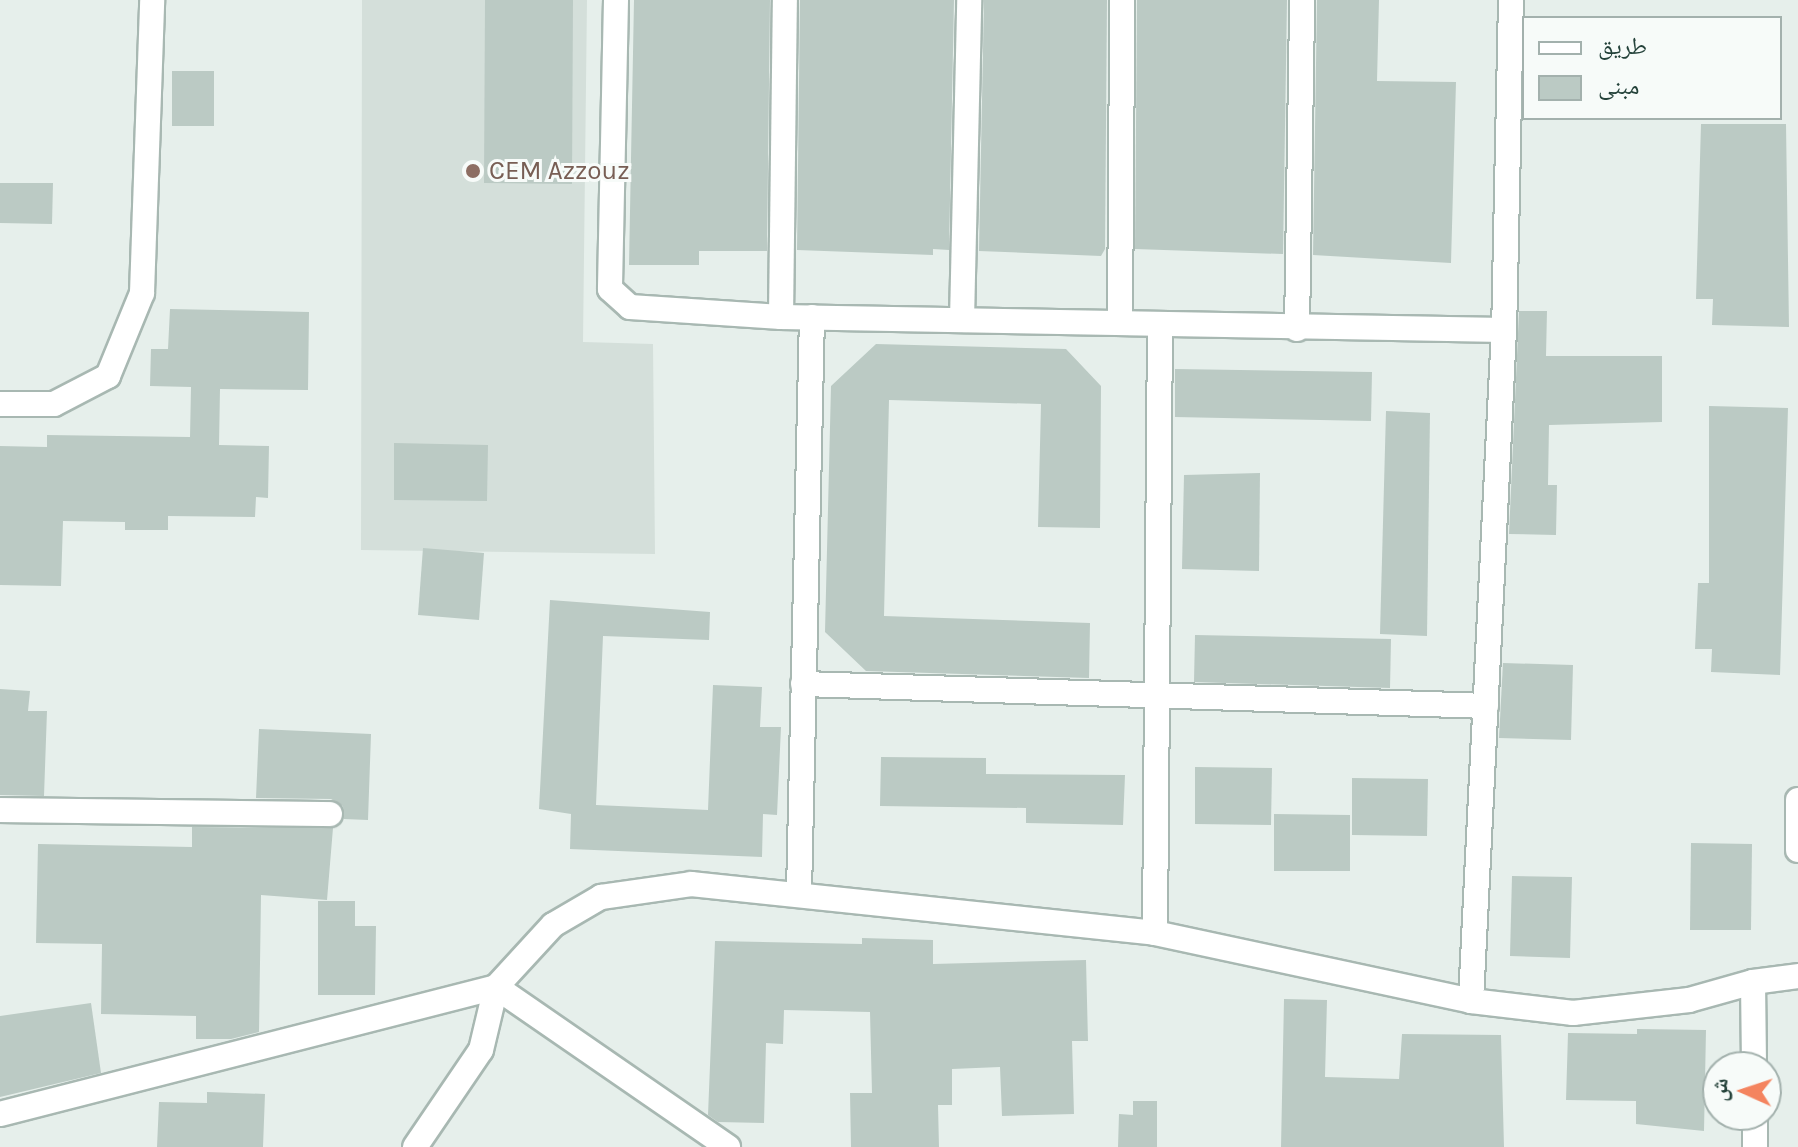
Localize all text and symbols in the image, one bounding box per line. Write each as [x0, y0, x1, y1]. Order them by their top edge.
legend [1522, 16, 1782, 120]
text: طريق [1598, 32, 1647, 60]
text: مبنى [1598, 72, 1639, 100]
place label: CEM Azzouz [489, 155, 630, 187]
marker: CEM Azzouz [464, 162, 482, 180]
north arrow [1702, 1051, 1782, 1131]
text: ش [1706, 1078, 1734, 1102]

